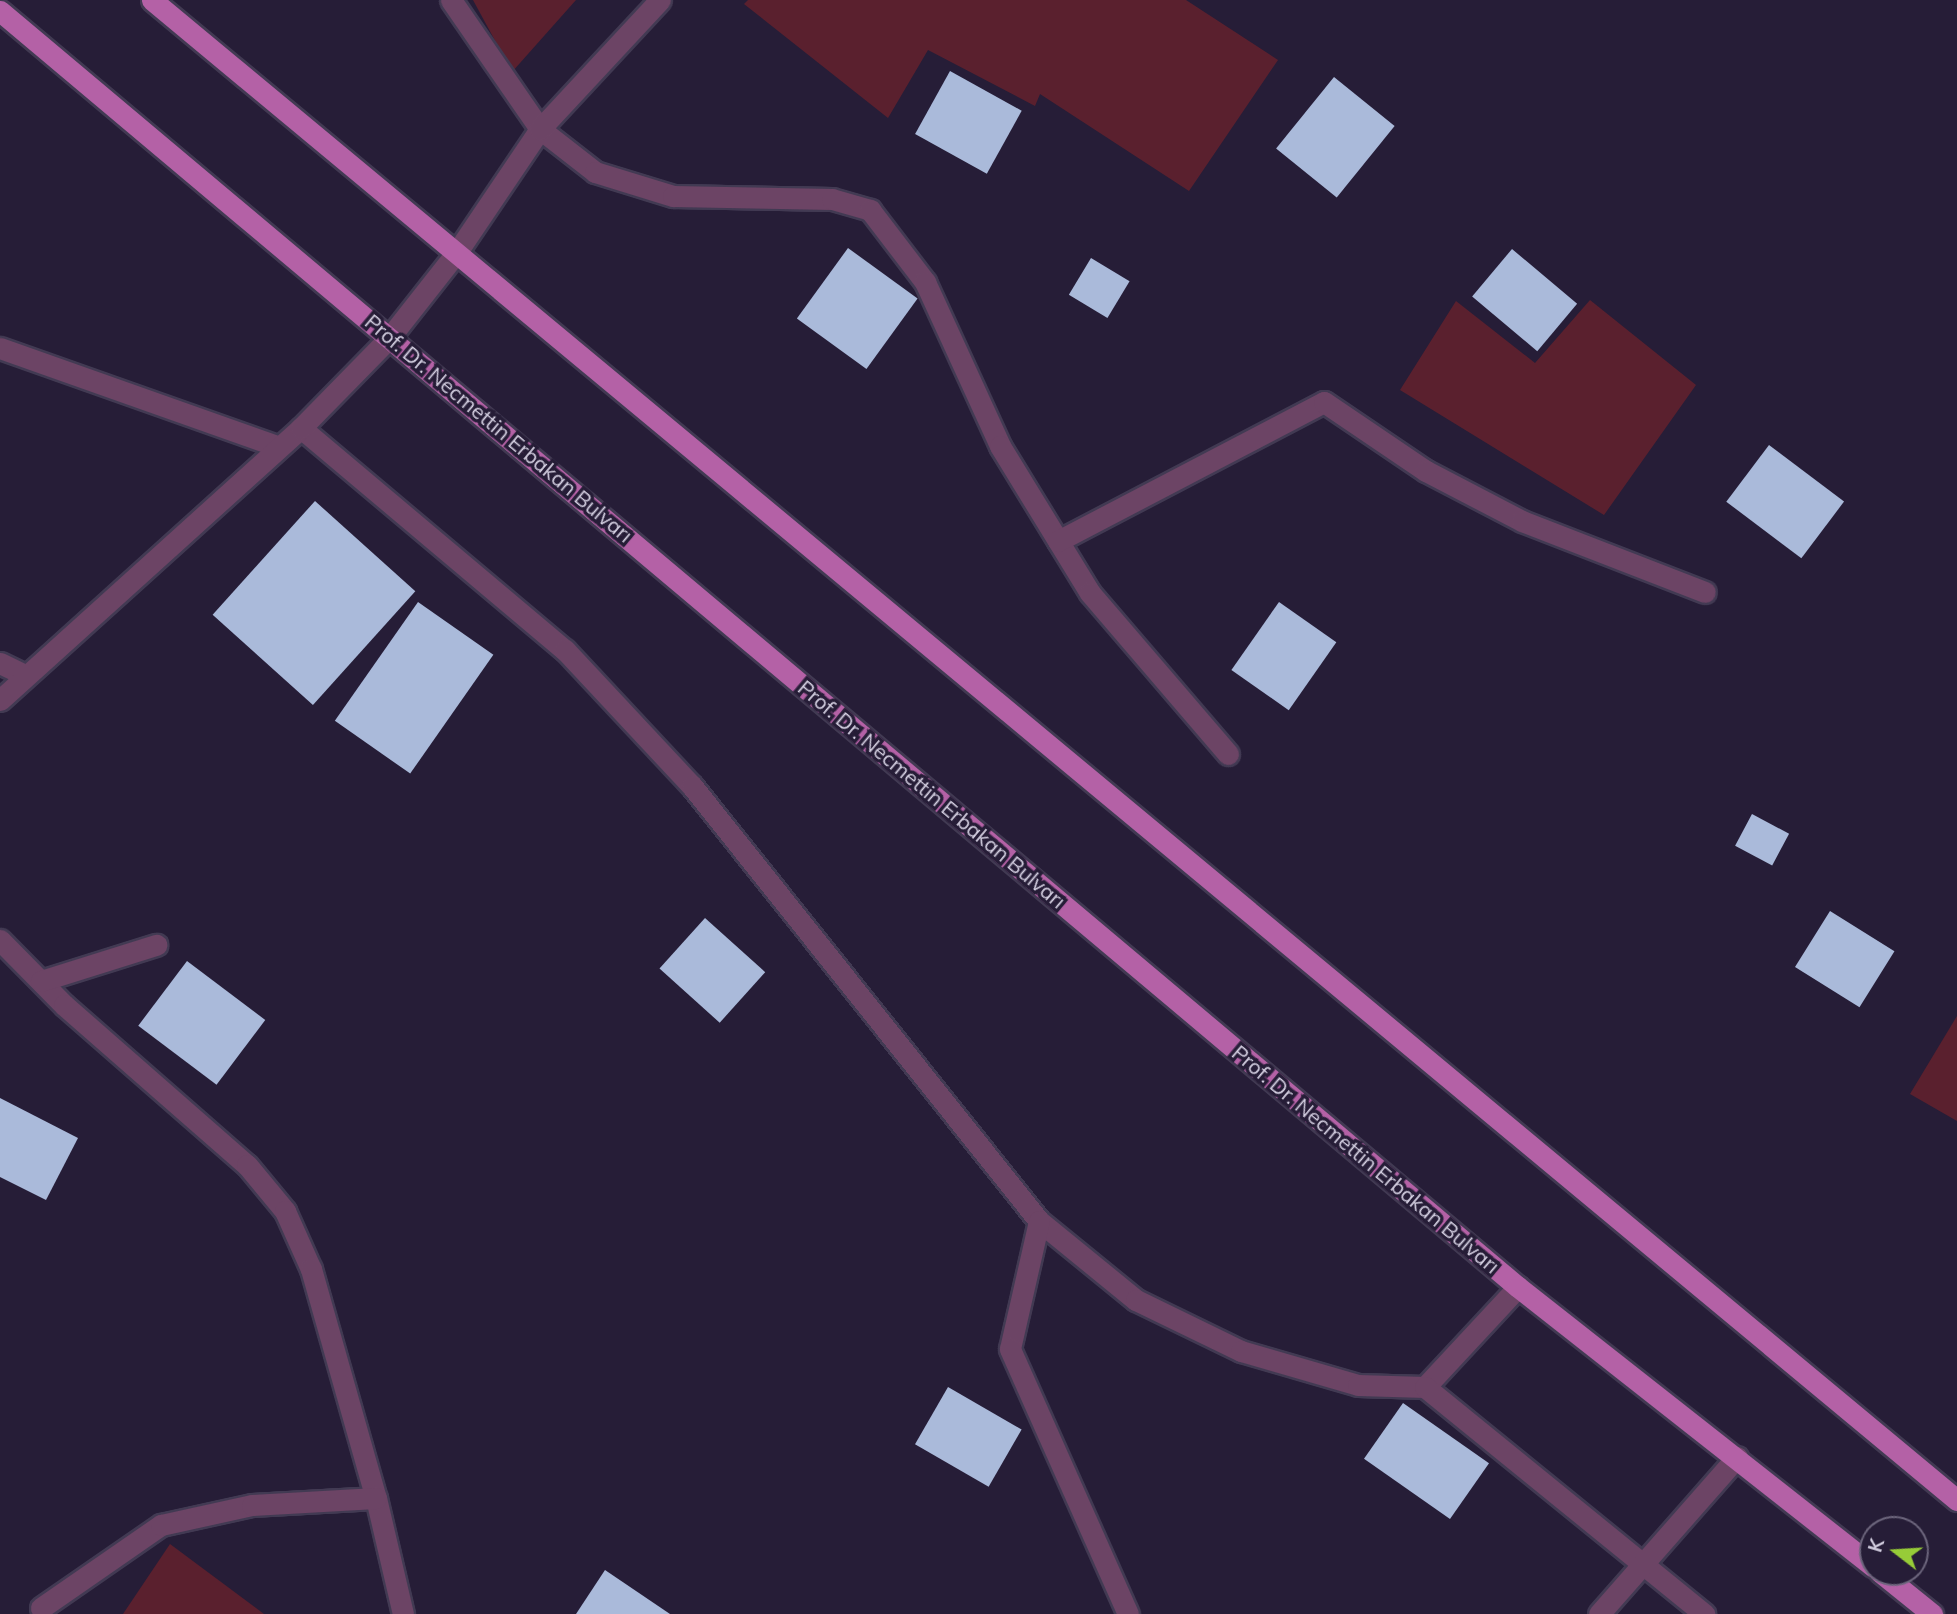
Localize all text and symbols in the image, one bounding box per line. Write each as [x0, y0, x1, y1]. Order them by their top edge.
street label: Prof. Dr. Necmettin Erbakan Bulvarı [360, 309, 638, 547]
street label: Prof. Dr. Necmettin Erbakan Bulvarı [793, 675, 1071, 913]
street label: Prof. Dr. Necmettin Erbakan Bulvarı [1227, 1040, 1505, 1278]
north arrow [1859, 1516, 1929, 1586]
text: K [1863, 1536, 1889, 1555]

